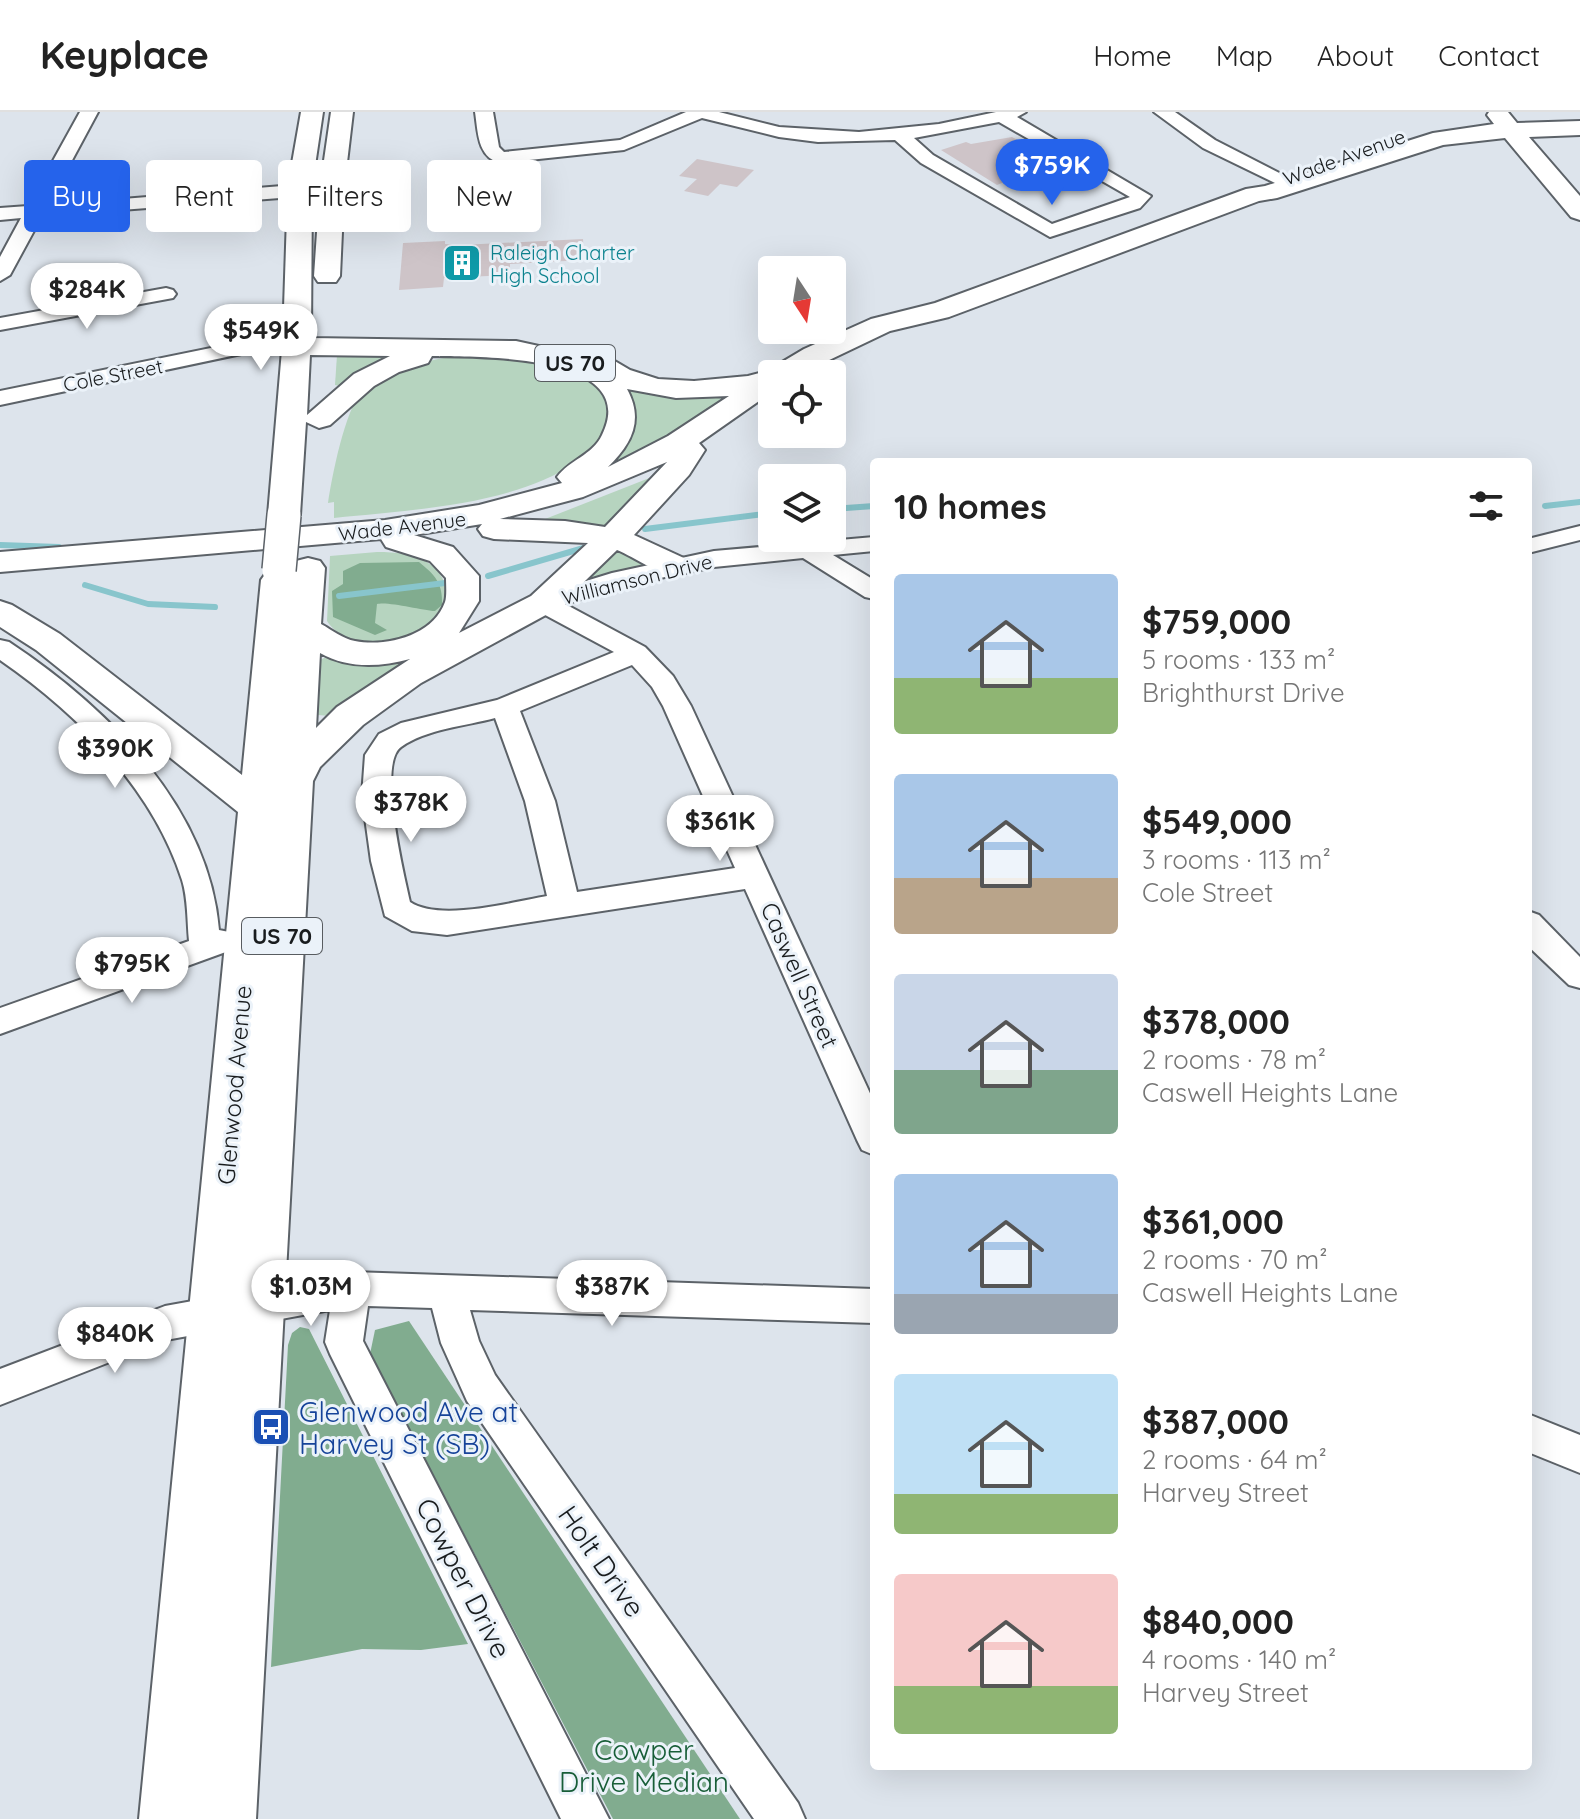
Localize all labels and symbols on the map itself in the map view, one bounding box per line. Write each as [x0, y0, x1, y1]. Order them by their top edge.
street label: Wade Avenue [1279, 123, 1409, 191]
pin: $759K [996, 139, 1108, 207]
place label: Raleigh Charter High School [490, 240, 635, 288]
building icon: Raleigh Charter High School [441, 242, 483, 284]
north arrow [758, 256, 846, 344]
pin: $284K [31, 263, 143, 331]
pin: $549K [205, 304, 317, 372]
road number: US 70 [535, 345, 615, 381]
street label: Cole Street [61, 353, 165, 397]
street label: Wade Avenue [337, 506, 467, 546]
street label: Williamson Drive [559, 548, 715, 610]
pin: $390K [59, 722, 171, 790]
pin: $378K [355, 776, 467, 844]
pin: $361K [664, 795, 776, 863]
street label: Caswell Street [755, 898, 845, 1052]
road number: US 70 [242, 918, 322, 954]
pin: $795K [76, 937, 188, 1005]
street label: Glenwood Avenue [210, 984, 258, 1186]
pin: $1.03M [246, 1260, 376, 1328]
pin: $387K [556, 1260, 668, 1328]
pin: $840K [59, 1307, 171, 1375]
place label: Glenwood Ave at Harvey St (SB) [299, 1394, 518, 1461]
bus stop icon: Glenwood Ave at Harvey St (SB) [250, 1406, 292, 1448]
street label: Cowper Drive [409, 1492, 519, 1664]
street label: Holt Drive [551, 1499, 653, 1623]
park label: Cowper Drive Median [559, 1732, 729, 1799]

